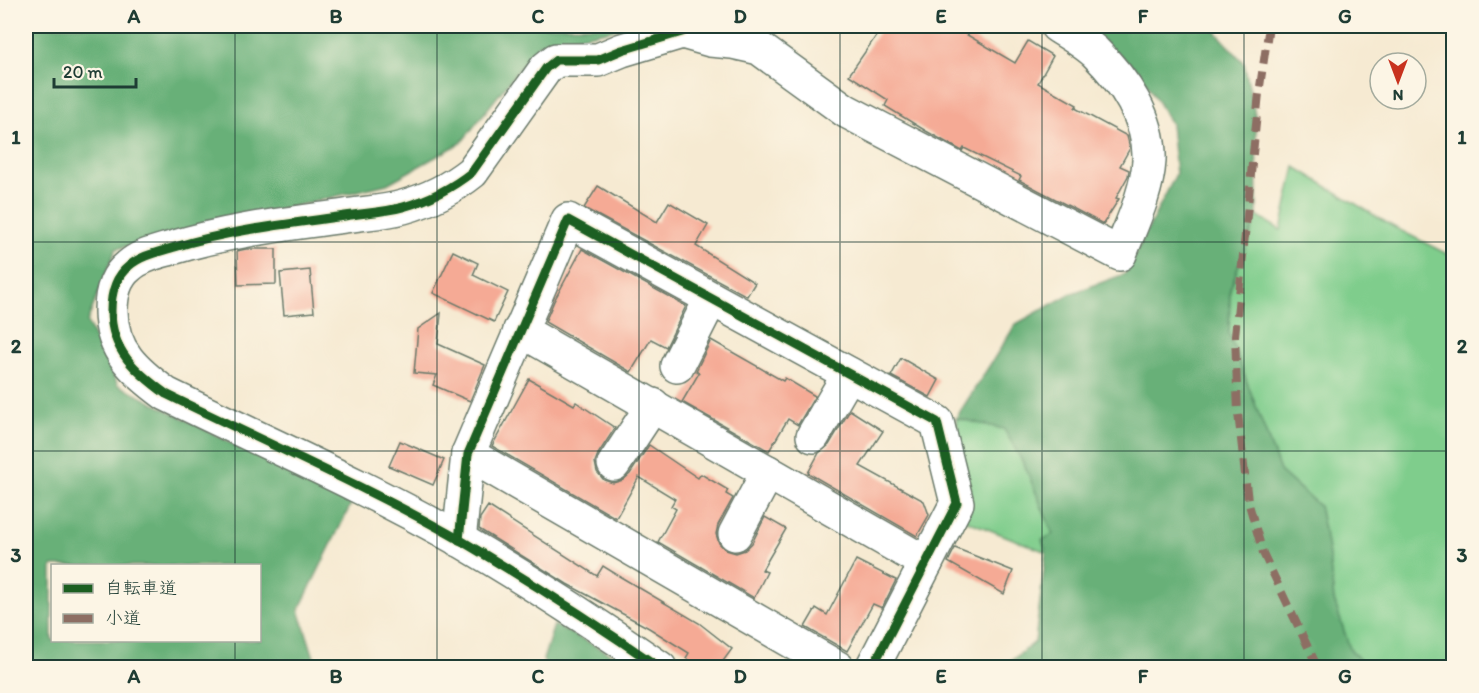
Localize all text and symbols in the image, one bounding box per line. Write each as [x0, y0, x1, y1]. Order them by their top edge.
text: A [127, 4, 141, 28]
text: B [330, 4, 343, 28]
text: C [532, 4, 545, 28]
text: D [733, 4, 747, 28]
text: E [935, 4, 947, 28]
text: F [1138, 4, 1149, 28]
text: G [1338, 4, 1352, 28]
scale bar [54, 51, 136, 89]
north arrow [1368, 51, 1428, 111]
text: 20 m [63, 61, 103, 83]
text: N [1393, 86, 1403, 105]
text: 1 [11, 125, 21, 149]
text: 1 [1457, 125, 1467, 149]
text: 2 [11, 334, 22, 358]
text: 2 [1457, 334, 1468, 358]
text: 3 [11, 543, 22, 567]
text: 3 [1457, 543, 1468, 567]
legend [51, 564, 261, 642]
text: 自転車道 [105, 577, 177, 599]
text: 小道 [105, 607, 141, 629]
text: A [127, 664, 141, 688]
text: B [330, 664, 343, 688]
text: C [532, 664, 545, 688]
text: D [733, 664, 747, 688]
text: E [935, 664, 947, 688]
text: F [1138, 664, 1149, 688]
text: G [1338, 664, 1352, 688]

